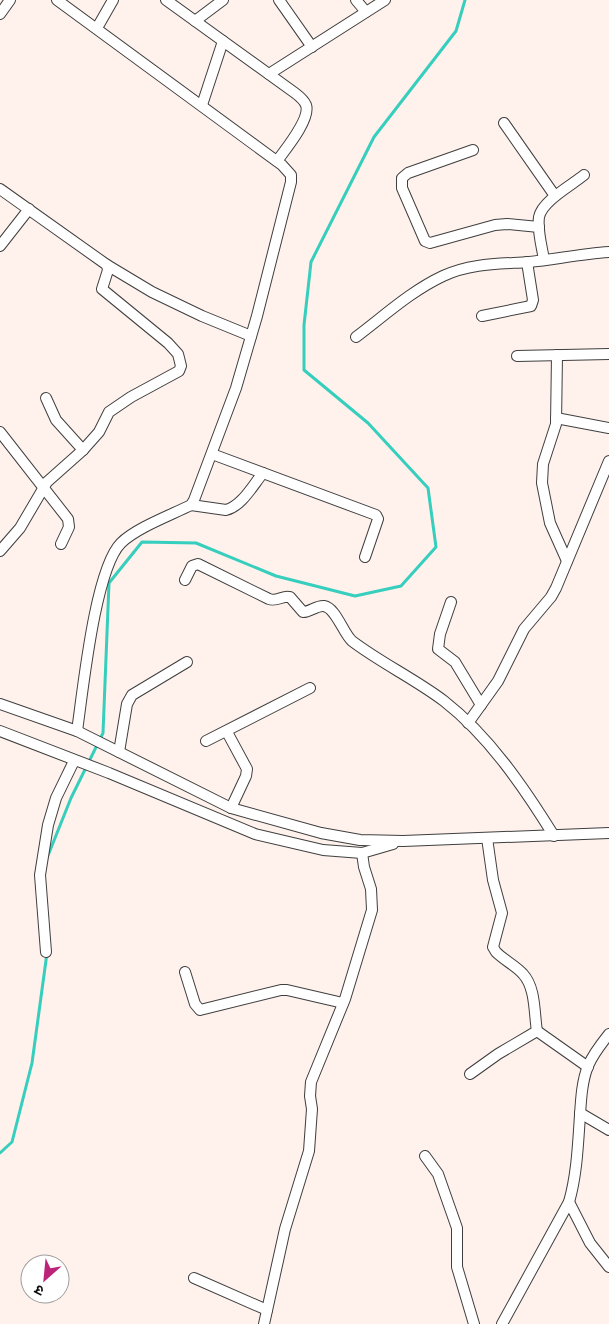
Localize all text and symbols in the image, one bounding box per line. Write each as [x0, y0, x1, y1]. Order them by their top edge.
north arrow [20, 1254, 70, 1304]
text: उ [31, 1280, 47, 1300]

